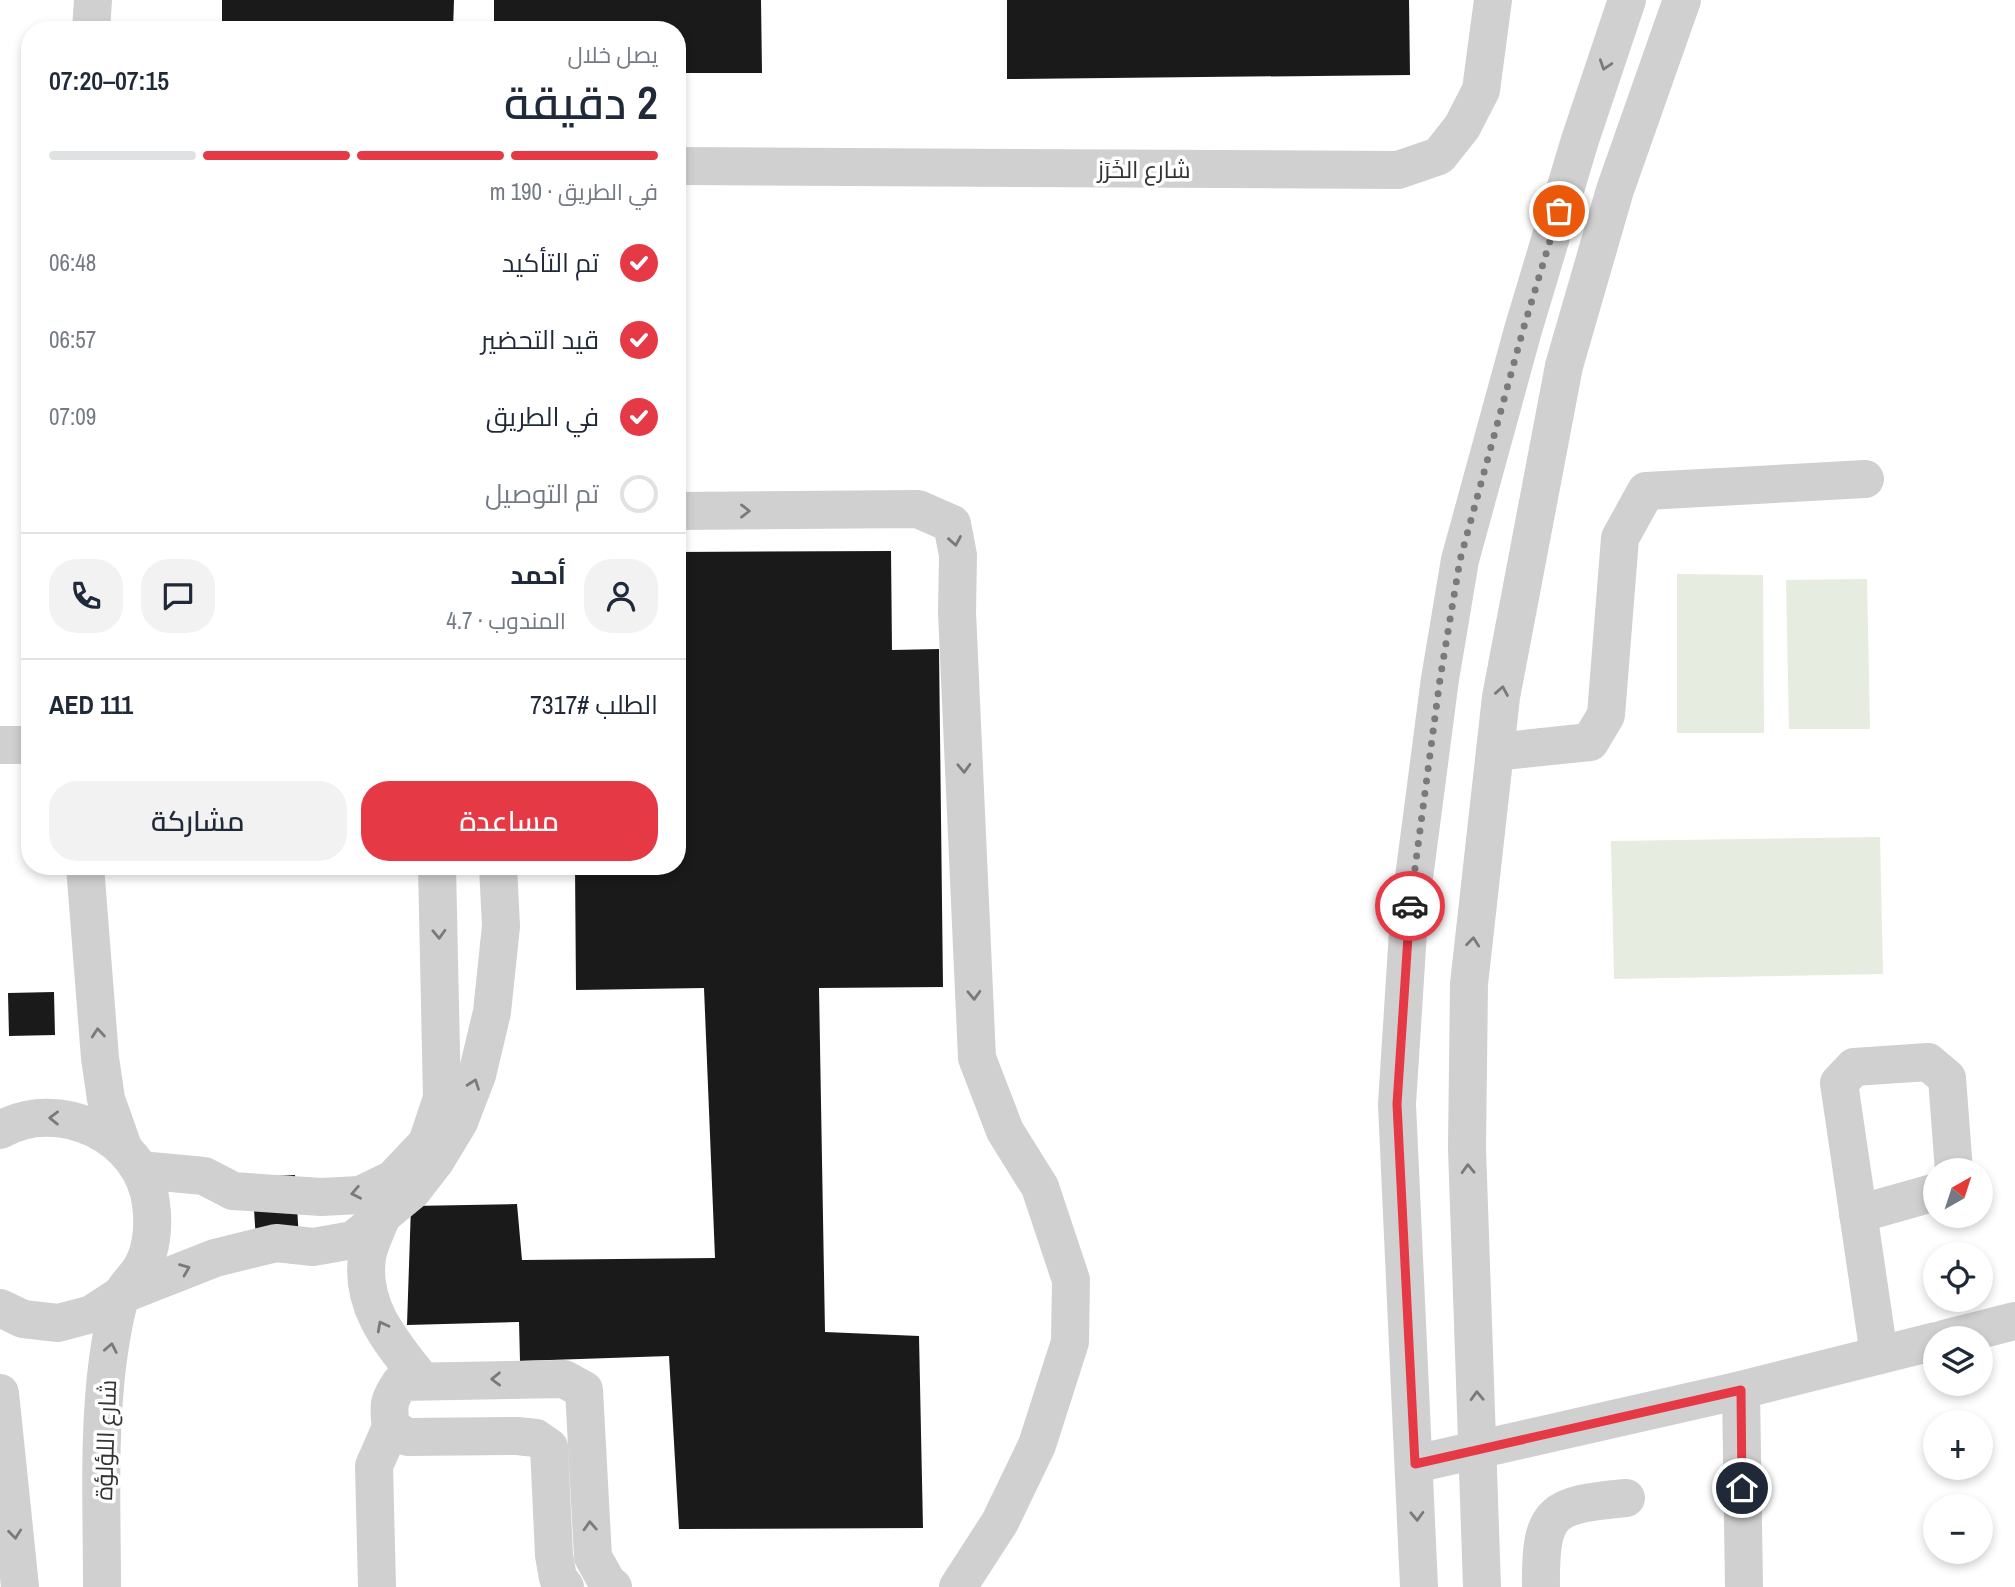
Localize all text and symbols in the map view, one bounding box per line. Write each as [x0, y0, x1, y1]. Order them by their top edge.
text: يصل خلال [567, 39, 658, 70]
one-way arrow [1599, 58, 1613, 70]
text: 07:15–07:20 [49, 63, 169, 98]
text: 2 دقيقة [504, 71, 658, 133]
street label: شارع الخَرَز [1096, 153, 1191, 186]
text: في الطريق · 190 m [490, 176, 658, 207]
pin [1529, 181, 1589, 241]
icon: bag [1540, 192, 1578, 230]
icon: check [620, 244, 658, 282]
text: تم التأكيد [502, 245, 599, 280]
text: 06:48 [49, 247, 96, 278]
icon: check [620, 321, 658, 359]
text: قيد التحضير [481, 322, 599, 357]
text: 06:57 [49, 324, 96, 355]
icon: check [620, 398, 658, 436]
text: في الطريق [486, 399, 599, 434]
text: 07:09 [49, 401, 96, 432]
text: تم التوصيل [485, 476, 599, 511]
one-way arrow [741, 503, 751, 519]
one-way arrow [947, 535, 962, 547]
text: أحمد [510, 557, 566, 592]
button: phone [49, 559, 123, 633]
button: chat [141, 559, 215, 633]
button: person [584, 559, 658, 633]
text: المندوب · 4.7 [446, 605, 566, 636]
one-way arrow [1494, 686, 1509, 697]
text: AED 111 [49, 687, 133, 722]
text: الطلب #7317 [530, 687, 658, 722]
one-way arrow [957, 763, 972, 774]
button: مشاركة [49, 781, 347, 861]
button: مساعدة [361, 781, 658, 861]
courier [1375, 871, 1445, 941]
icon: car [1391, 887, 1429, 925]
one-way arrow [431, 930, 447, 940]
one-way arrow [1466, 936, 1481, 948]
one-way arrow [967, 990, 982, 1001]
one-way arrow [91, 1027, 106, 1038]
one-way arrow [465, 1078, 479, 1090]
one-way arrow [49, 1110, 59, 1126]
north arrow [1923, 1158, 1993, 1228]
map controls [1923, 1158, 1993, 1564]
one-way arrow [1460, 1163, 1475, 1174]
one-way arrow [350, 1185, 362, 1200]
button: locate [1923, 1242, 1993, 1312]
one-way arrow [178, 1264, 190, 1278]
one-way arrow [377, 1321, 390, 1333]
button: layers [1923, 1326, 1993, 1396]
one-way arrow [102, 1342, 117, 1354]
one-way arrow [490, 1371, 500, 1387]
street label: شارع اللؤلؤة [87, 1379, 124, 1501]
one-way arrow [1470, 1391, 1485, 1402]
button: + [1923, 1410, 1993, 1480]
pin [1712, 1458, 1772, 1518]
icon: home [1723, 1469, 1761, 1507]
button: − [1923, 1494, 1993, 1564]
one-way arrow [1409, 1511, 1424, 1522]
one-way arrow [583, 1520, 598, 1531]
one-way arrow [8, 1528, 23, 1540]

